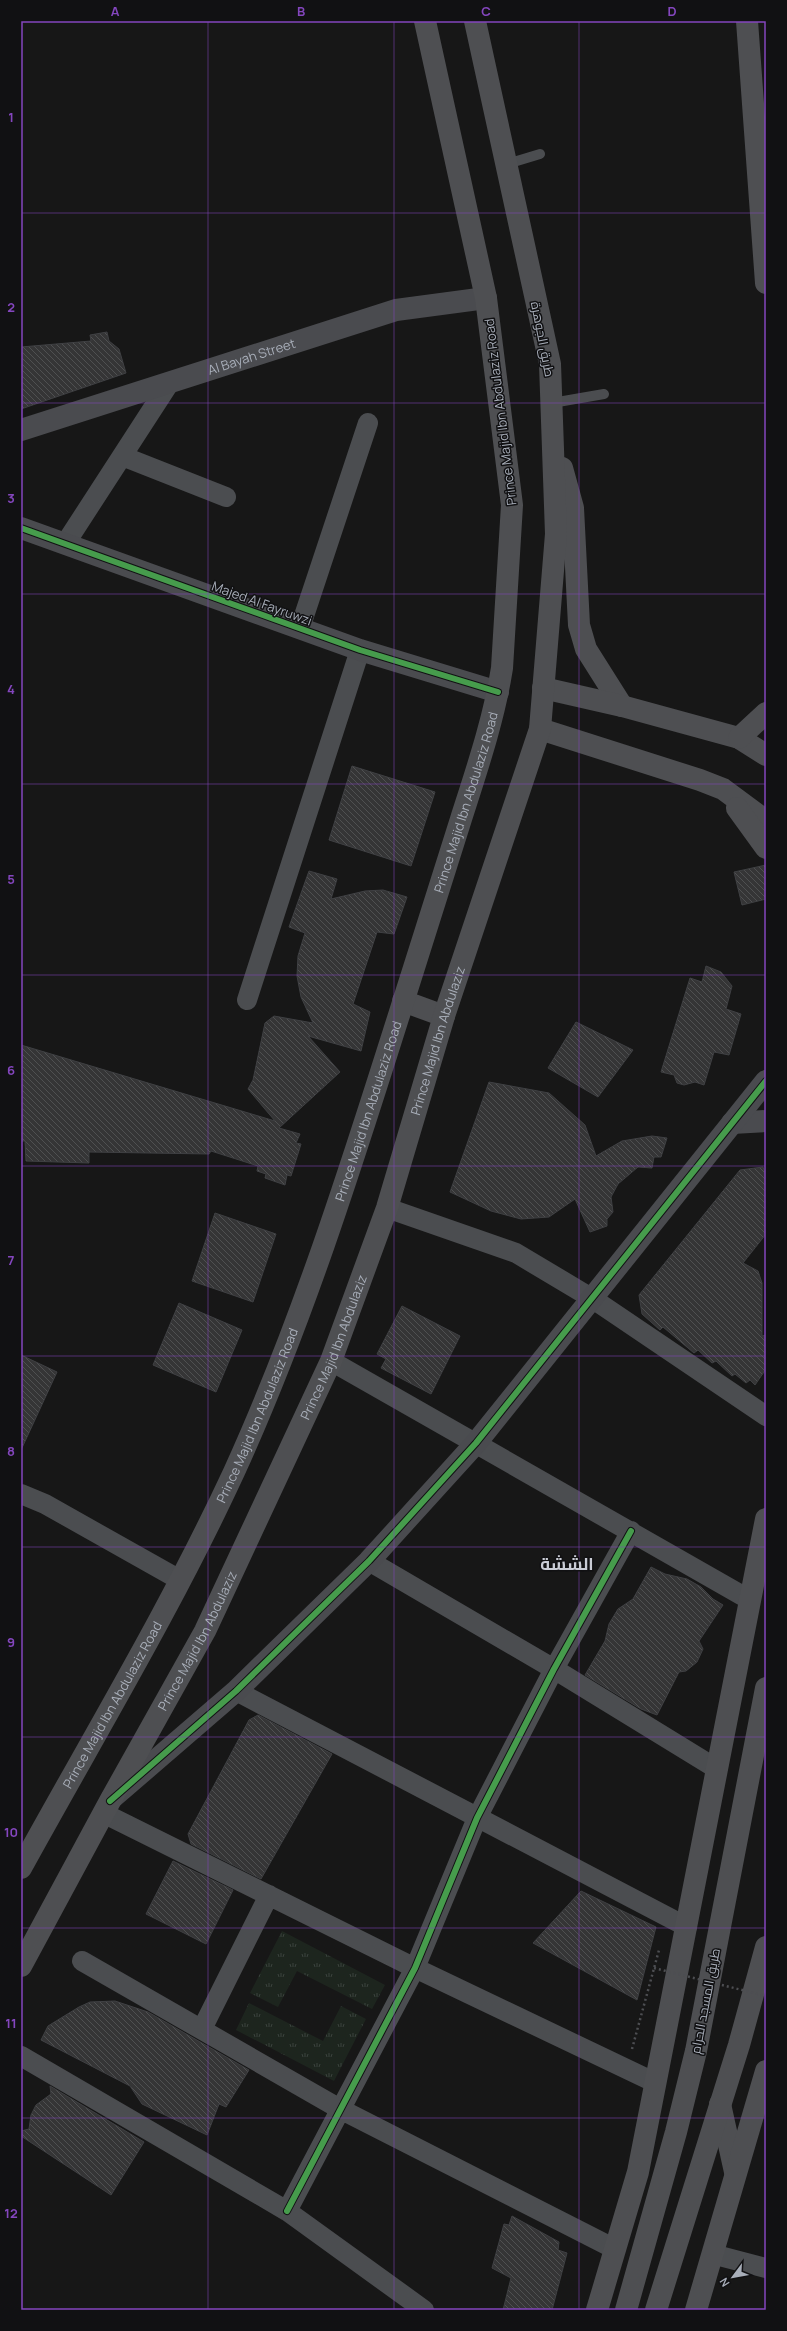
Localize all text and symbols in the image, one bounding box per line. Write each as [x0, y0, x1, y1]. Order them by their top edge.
text: A [111, 2, 120, 20]
text: B [297, 2, 305, 20]
text: C [481, 2, 491, 20]
text: D [667, 2, 677, 20]
text: 1 [8, 108, 14, 126]
text: 2 [7, 298, 15, 316]
street label: طريق الجوهرة [527, 300, 559, 378]
street label: Prince Majid Ibn Abdulaziz Road [480, 318, 520, 506]
street label: Al Bayah Street [205, 334, 298, 379]
text: 3 [7, 489, 15, 507]
street label: Majed Al Fayruwzi [209, 577, 315, 629]
text: 4 [7, 680, 15, 698]
street label: Prince Majid Ibn Abdulaziz Road [429, 710, 502, 895]
text: 5 [7, 870, 15, 888]
street label: Prince Majid Ibn Abdulaziz [406, 964, 469, 1117]
street label: Prince Majid Ibn Abdulaziz Road [330, 1019, 406, 1204]
text: 6 [7, 1061, 15, 1079]
text: 7 [8, 1251, 15, 1269]
street label: Prince Majid Ibn Abdulaziz [296, 1272, 371, 1422]
street label: Prince Majid Ibn Abdulaziz Road [212, 1325, 302, 1506]
text: 8 [7, 1442, 15, 1460]
district label: الششة [540, 1552, 594, 1575]
street label: Prince Majid Ibn Abdulaziz [153, 1568, 241, 1714]
street label: Prince Majid Ibn Abdulaziz Road [58, 1618, 166, 1791]
text: 9 [7, 1633, 15, 1651]
text: 10 [4, 1823, 18, 1841]
street label: طريق المسجد الحرام [686, 1947, 725, 2056]
text: 11 [5, 2014, 17, 2032]
text: 12 [4, 2204, 18, 2222]
north arrow [713, 2257, 753, 2297]
text: N [716, 2275, 733, 2290]

